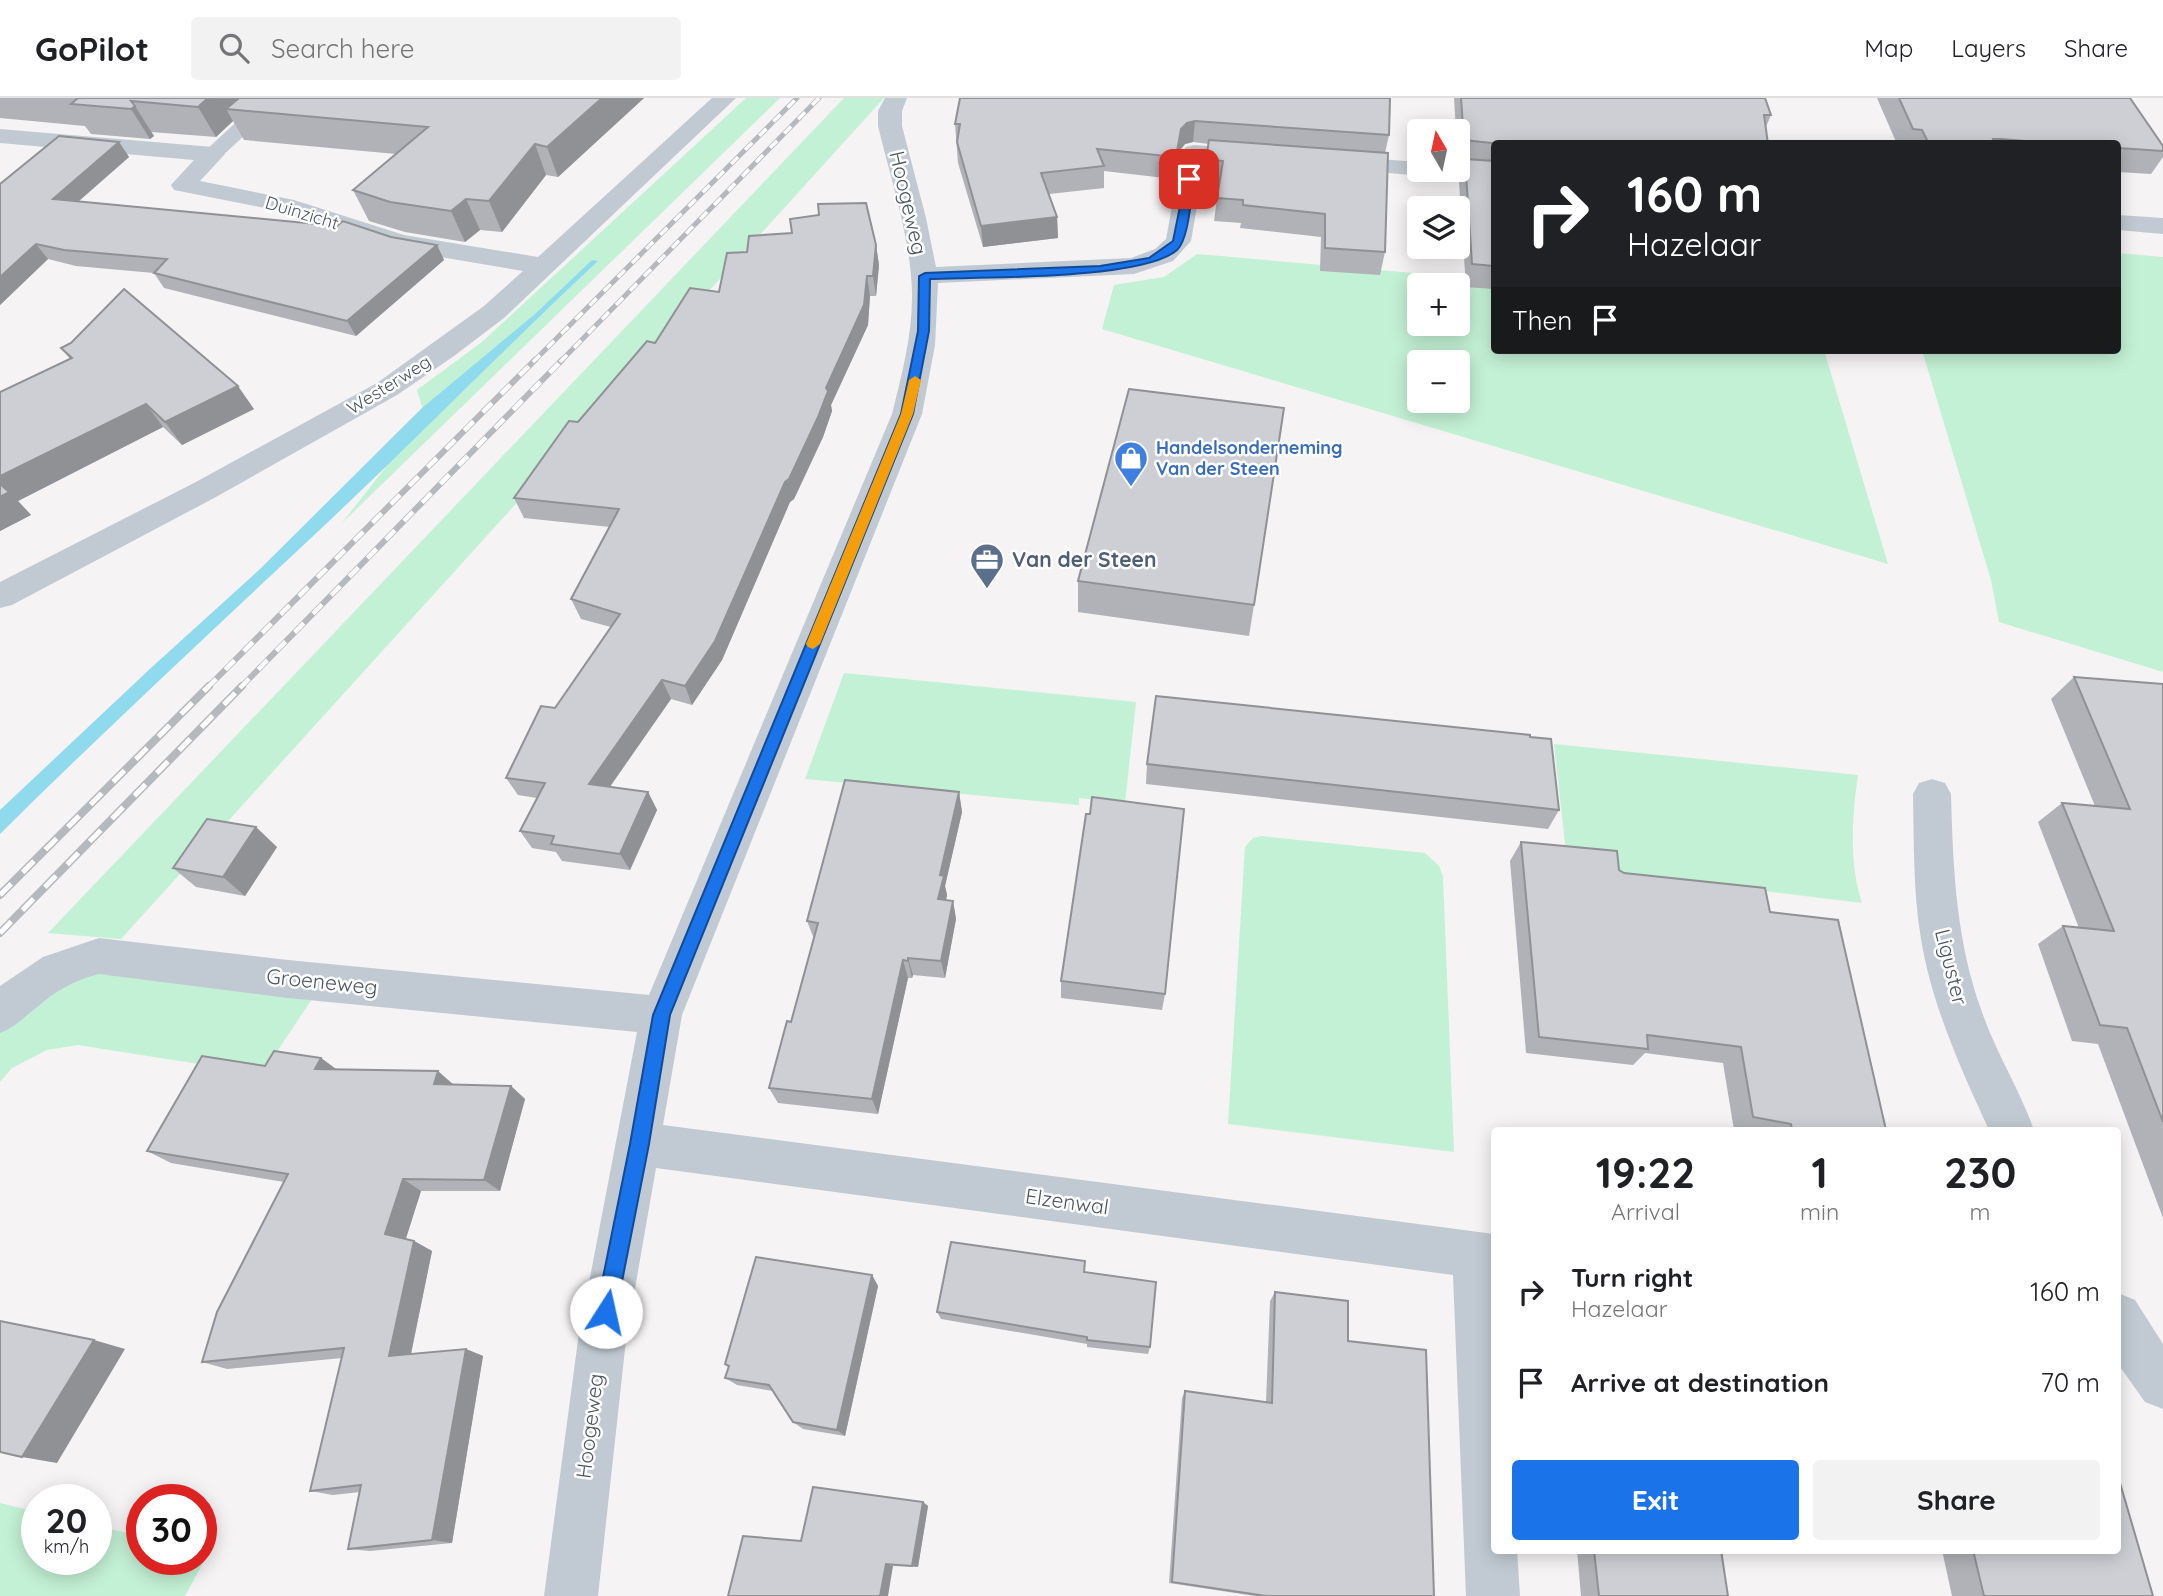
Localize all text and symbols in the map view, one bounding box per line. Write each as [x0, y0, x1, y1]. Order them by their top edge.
search box [191, 17, 681, 80]
text: GoPilot [35, 28, 149, 69]
icon: search [215, 29, 253, 67]
text: Search here [271, 32, 414, 65]
text: Map [1864, 33, 1913, 63]
text: Layers [1951, 33, 2026, 63]
text: Share [2064, 33, 2128, 63]
north arrow [1407, 119, 1470, 182]
map controls [1407, 119, 1470, 413]
street label: Hoogeweg [884, 148, 934, 257]
pin [1159, 149, 1219, 209]
icon: arrive [1170, 160, 1208, 198]
text: 160 m [1627, 163, 1762, 224]
icon: right [1512, 168, 1603, 259]
street label: Duinzicht [263, 190, 342, 235]
button: layers [1407, 196, 1470, 259]
text: Hazelaar [1627, 224, 1761, 264]
button: + [1407, 273, 1470, 336]
icon: arrive [1586, 301, 1624, 339]
text: Then [1512, 304, 1572, 337]
street label: Westerweg [343, 350, 435, 419]
button: − [1407, 350, 1470, 413]
place label: Handelsonderneming Van der Steen [1156, 436, 1343, 480]
shop icon: Handelsonderneming Van der Steen [1112, 439, 1150, 488]
office icon: Van der Steen [968, 541, 1006, 590]
place label: Van der Steen [1012, 546, 1156, 572]
street label: Liguster [1930, 926, 1974, 1007]
street label: Groeneweg [265, 962, 379, 1000]
text: 19:22 [1596, 1146, 1695, 1199]
text: 1 [1811, 1146, 1828, 1199]
text: 230 [1944, 1146, 2016, 1199]
street label: Elzenwal [1024, 1182, 1111, 1220]
text: Arrival [1611, 1197, 1680, 1226]
text: min [1800, 1197, 1839, 1226]
text: m [1970, 1197, 1991, 1226]
text: Turn right [1571, 1261, 1693, 1294]
icon: right [1512, 1273, 1550, 1311]
position arrow [569, 1275, 643, 1349]
text: 160 m [2030, 1275, 2100, 1308]
text: Hazelaar [1571, 1294, 1668, 1323]
icon: arrive [1512, 1364, 1550, 1402]
text: Arrive at destination [1571, 1366, 1829, 1399]
text: 70 m [2040, 1366, 2100, 1399]
street label: Hoogeweg [570, 1372, 608, 1480]
button: Exit [1512, 1460, 1799, 1540]
button: Share [1813, 1460, 2100, 1540]
speed limit sign: 30 [126, 1484, 217, 1575]
text: 20 [46, 1498, 87, 1542]
text: km/h [44, 1535, 89, 1558]

